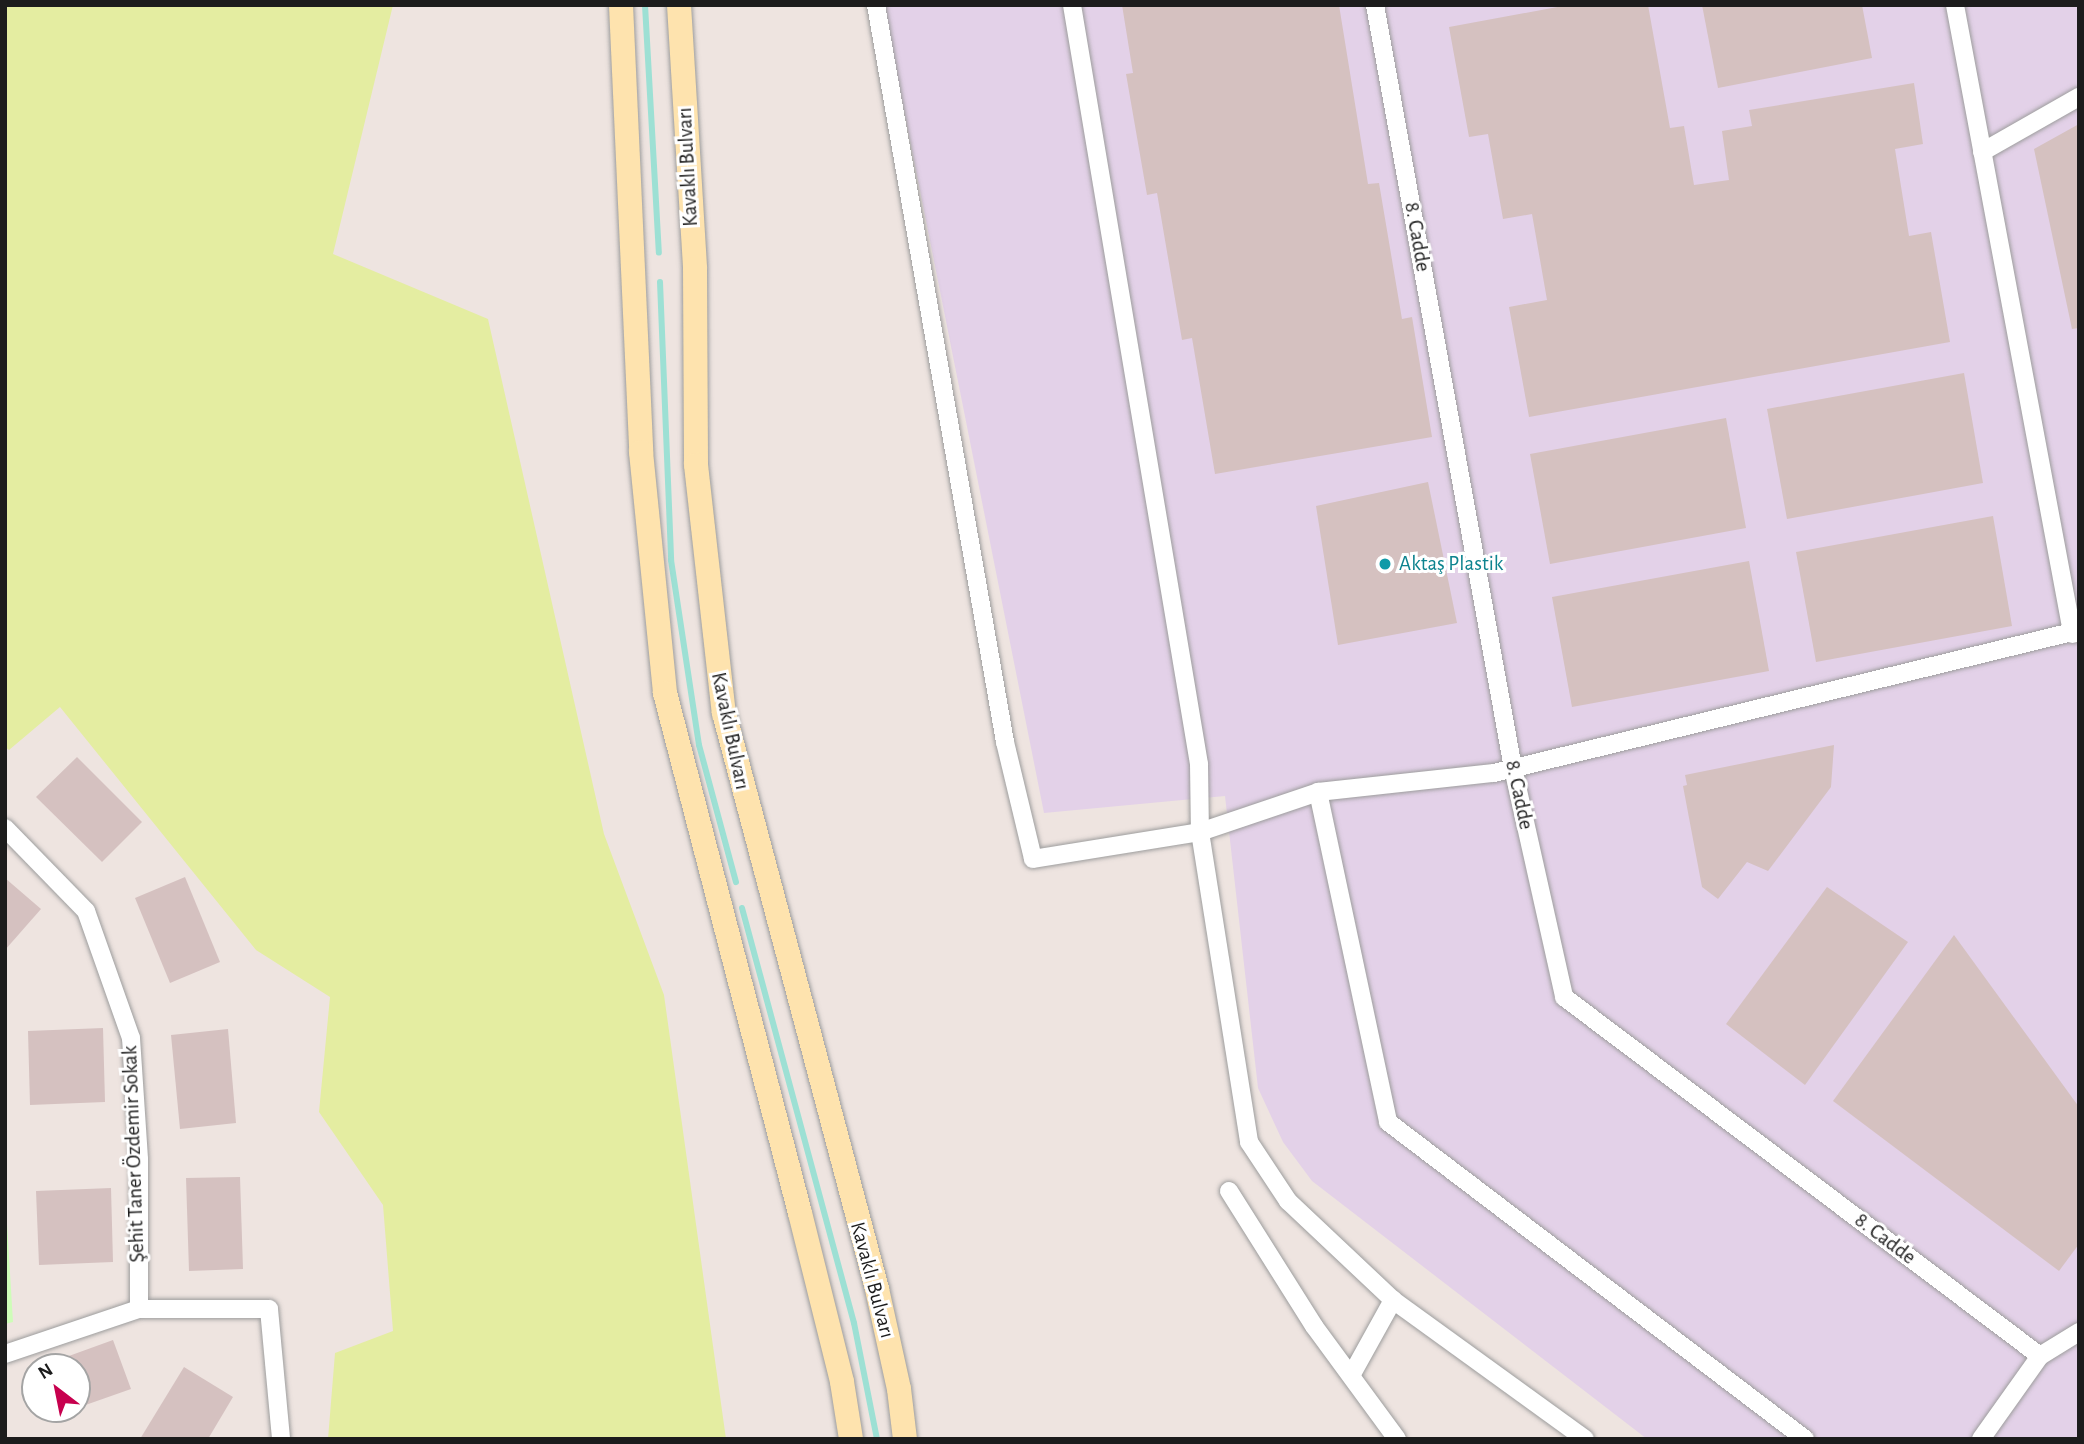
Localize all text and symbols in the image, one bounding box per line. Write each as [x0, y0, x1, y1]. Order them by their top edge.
street label: Kavaklı Bulvarı [672, 107, 704, 227]
street label: 8. Cadde [1398, 200, 1436, 274]
place label: Aktaş Plastik [1399, 551, 1503, 577]
marker: Aktaş Plastik [1377, 556, 1393, 572]
street label: Kavaklı Bulvarı [705, 670, 755, 792]
street label: 8. Cadde [1499, 758, 1539, 832]
street label: Şehit Taner Özdemir Sokak [118, 1045, 150, 1263]
street label: 8. Cadde [1849, 1208, 1921, 1270]
street label: Kavaklı Bulvarı [844, 1219, 900, 1341]
north arrow [21, 1353, 91, 1423]
text: N [35, 1360, 56, 1383]

